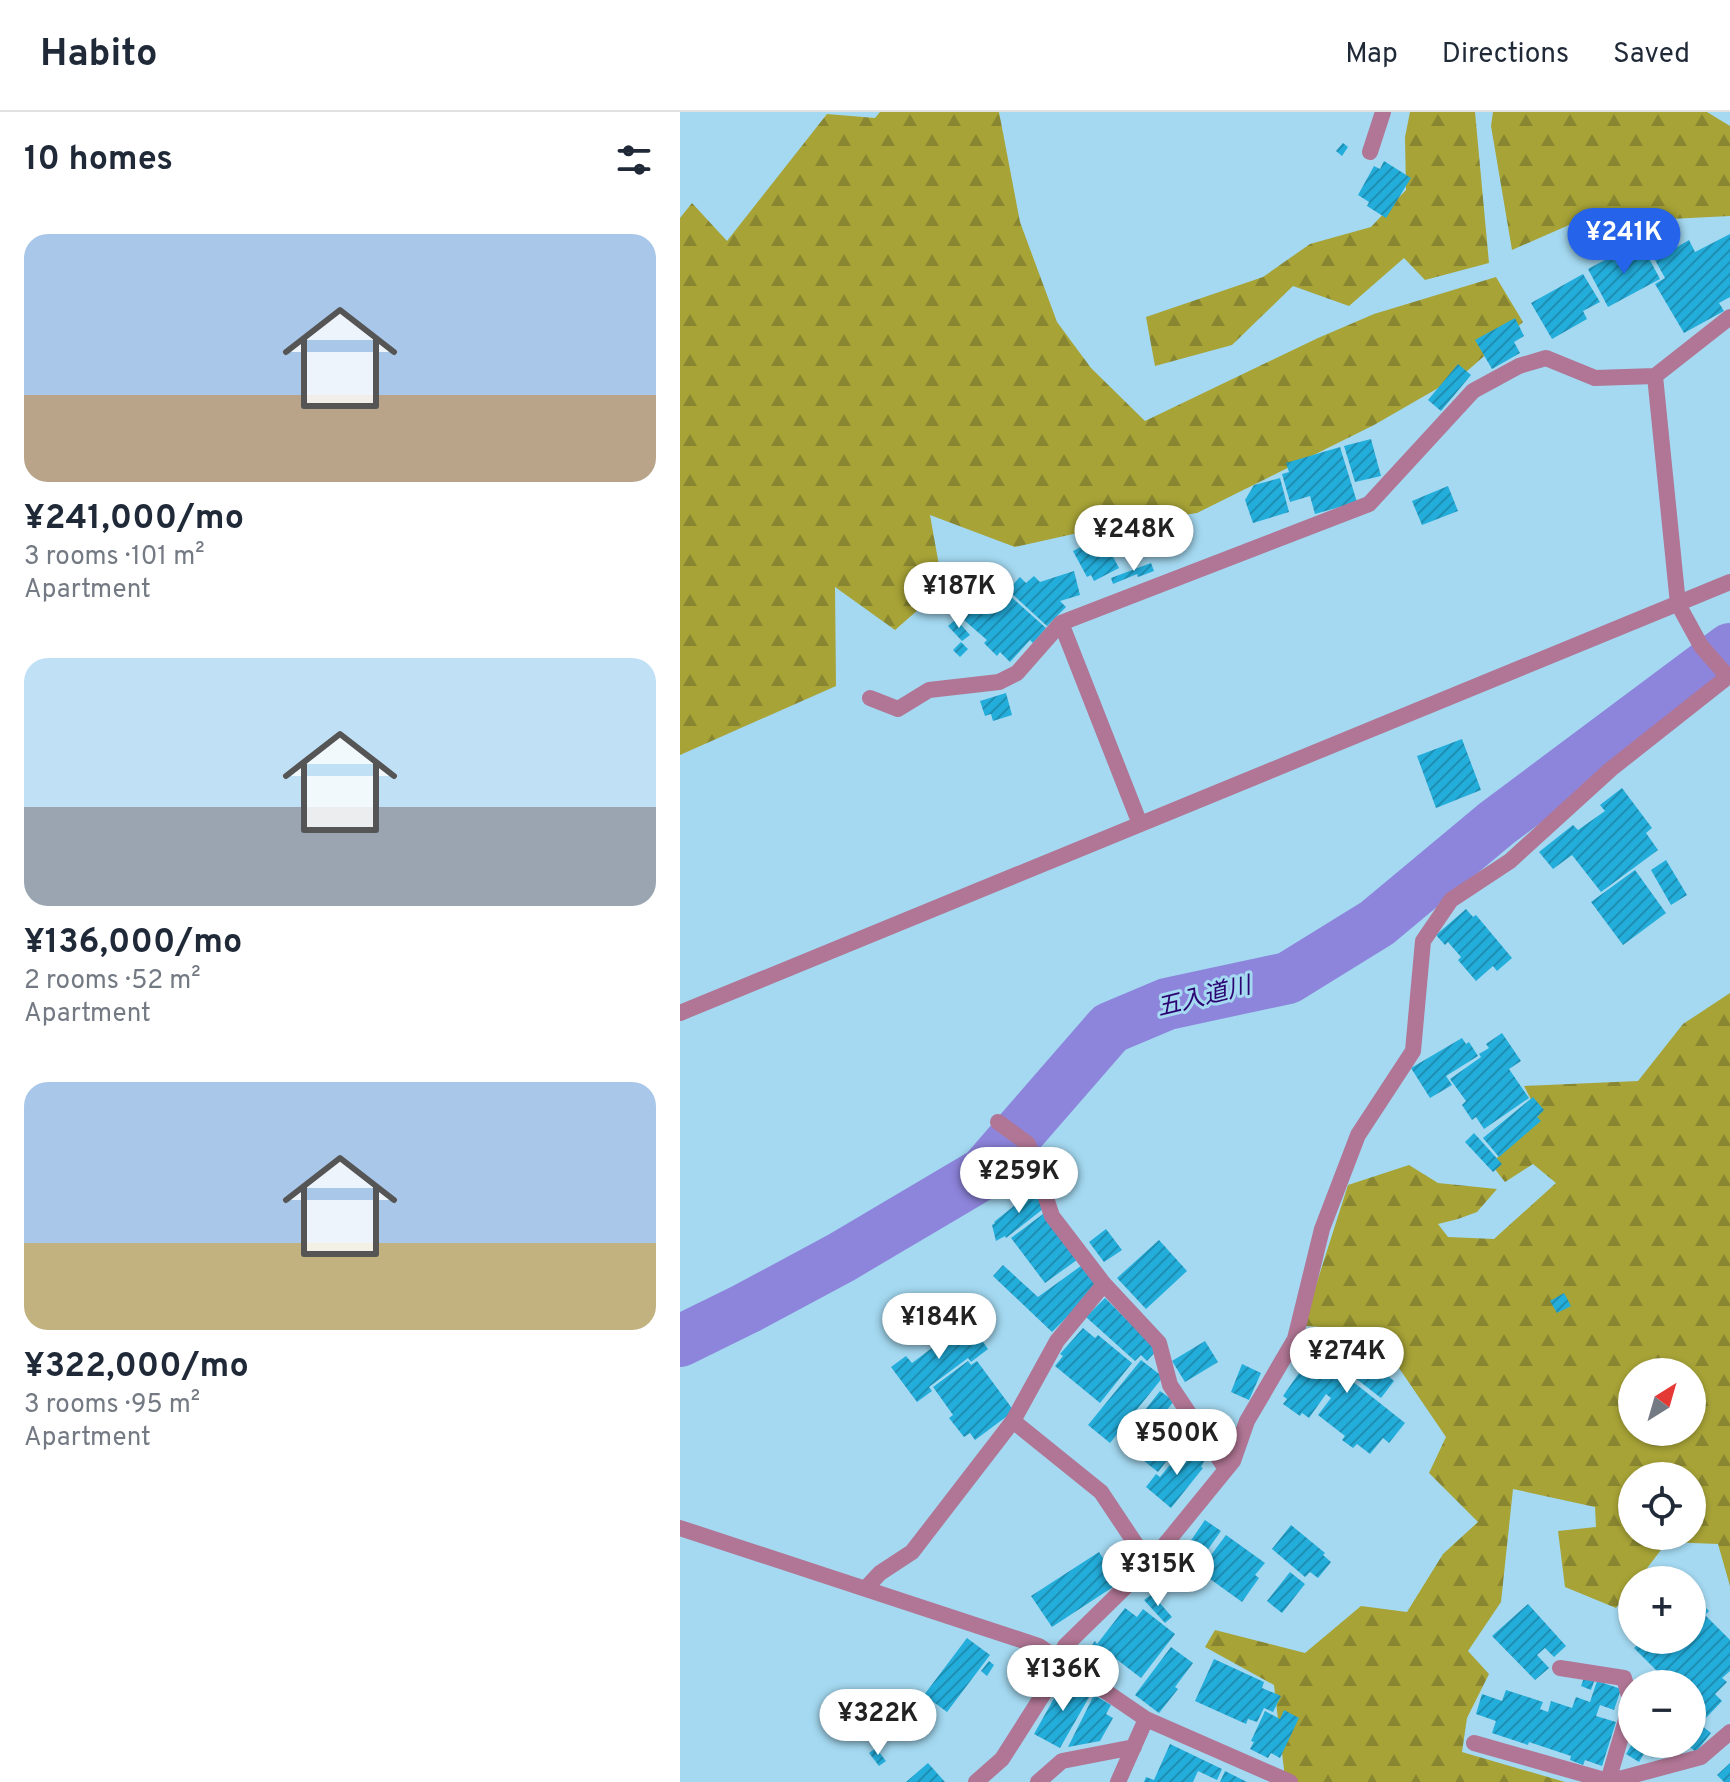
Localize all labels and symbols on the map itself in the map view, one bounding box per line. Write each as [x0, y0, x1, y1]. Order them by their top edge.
pin: ¥241K [1568, 208, 1680, 276]
pin: ¥248K [1078, 505, 1190, 573]
pin: ¥187K [903, 562, 1015, 630]
water label: 五入道川 [1154, 971, 1257, 1024]
pin: ¥259K [963, 1147, 1075, 1215]
pin: ¥184K [883, 1293, 995, 1361]
pin: ¥274K [1291, 1327, 1403, 1395]
north arrow [1618, 1358, 1706, 1446]
pin: ¥500K [1121, 1409, 1233, 1477]
pin: ¥315K [1102, 1540, 1214, 1608]
pin: ¥136K [1007, 1645, 1119, 1713]
pin: ¥322K [822, 1689, 934, 1757]

